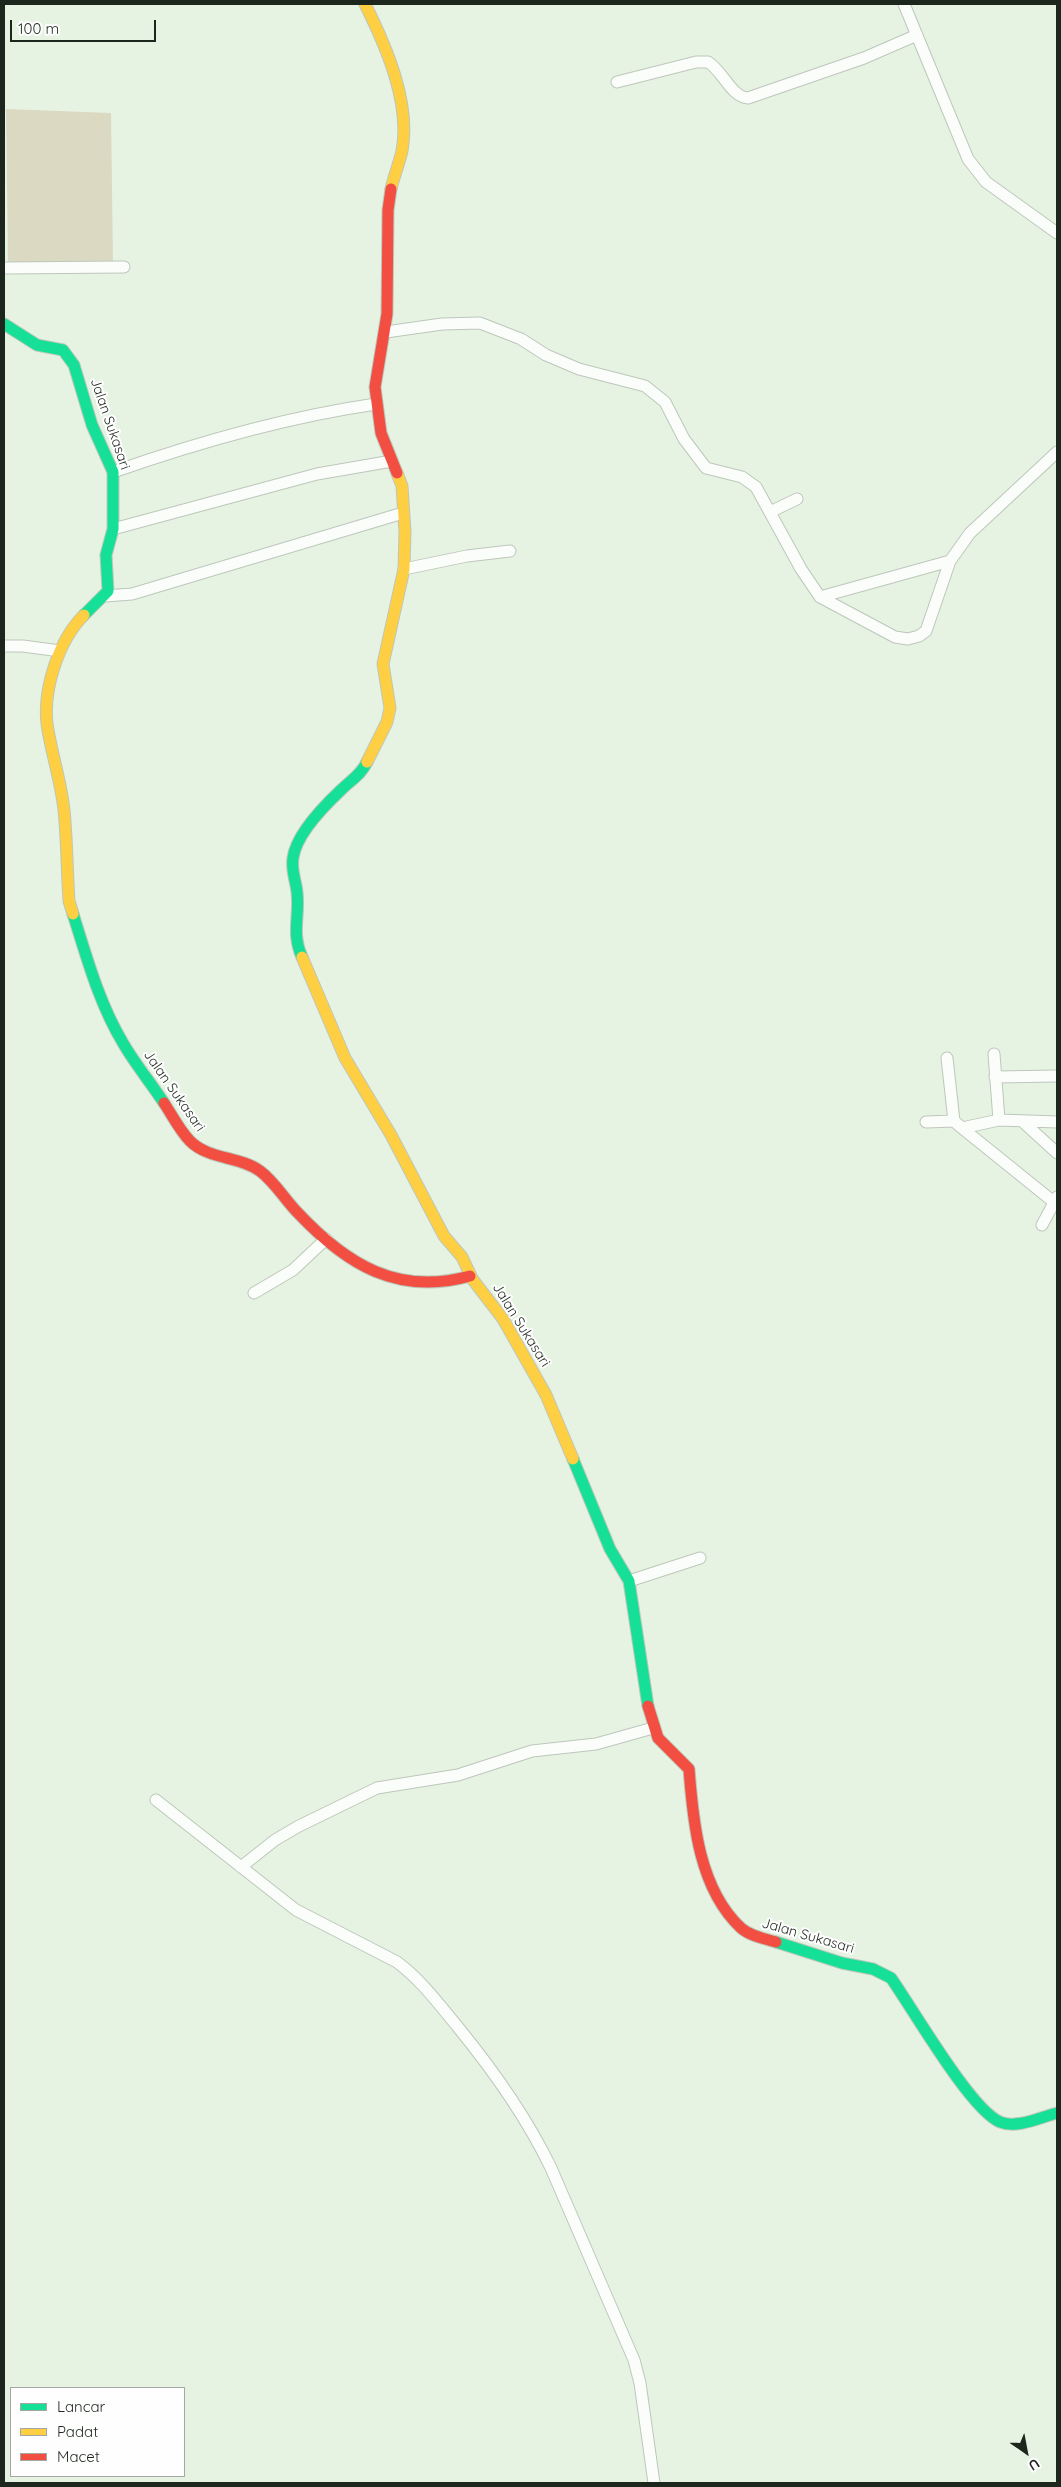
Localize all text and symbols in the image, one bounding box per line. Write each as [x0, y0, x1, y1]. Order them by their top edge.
scale bar [12, 10, 159, 42]
text: 100 m [18, 19, 59, 38]
street label: Jalan Sukasari [87, 376, 133, 472]
street label: Jalan Sukasari [140, 1047, 208, 1135]
street label: Jalan Sukasari [489, 1280, 553, 1370]
street label: Jalan Sukasari [760, 1915, 856, 1957]
legend [10, 2387, 185, 2477]
text: Lancar [57, 2397, 105, 2416]
text: Padat [57, 2422, 98, 2441]
north arrow [1001, 2427, 1051, 2477]
text: Macet [57, 2447, 100, 2466]
text: U [1025, 2454, 1043, 2475]

